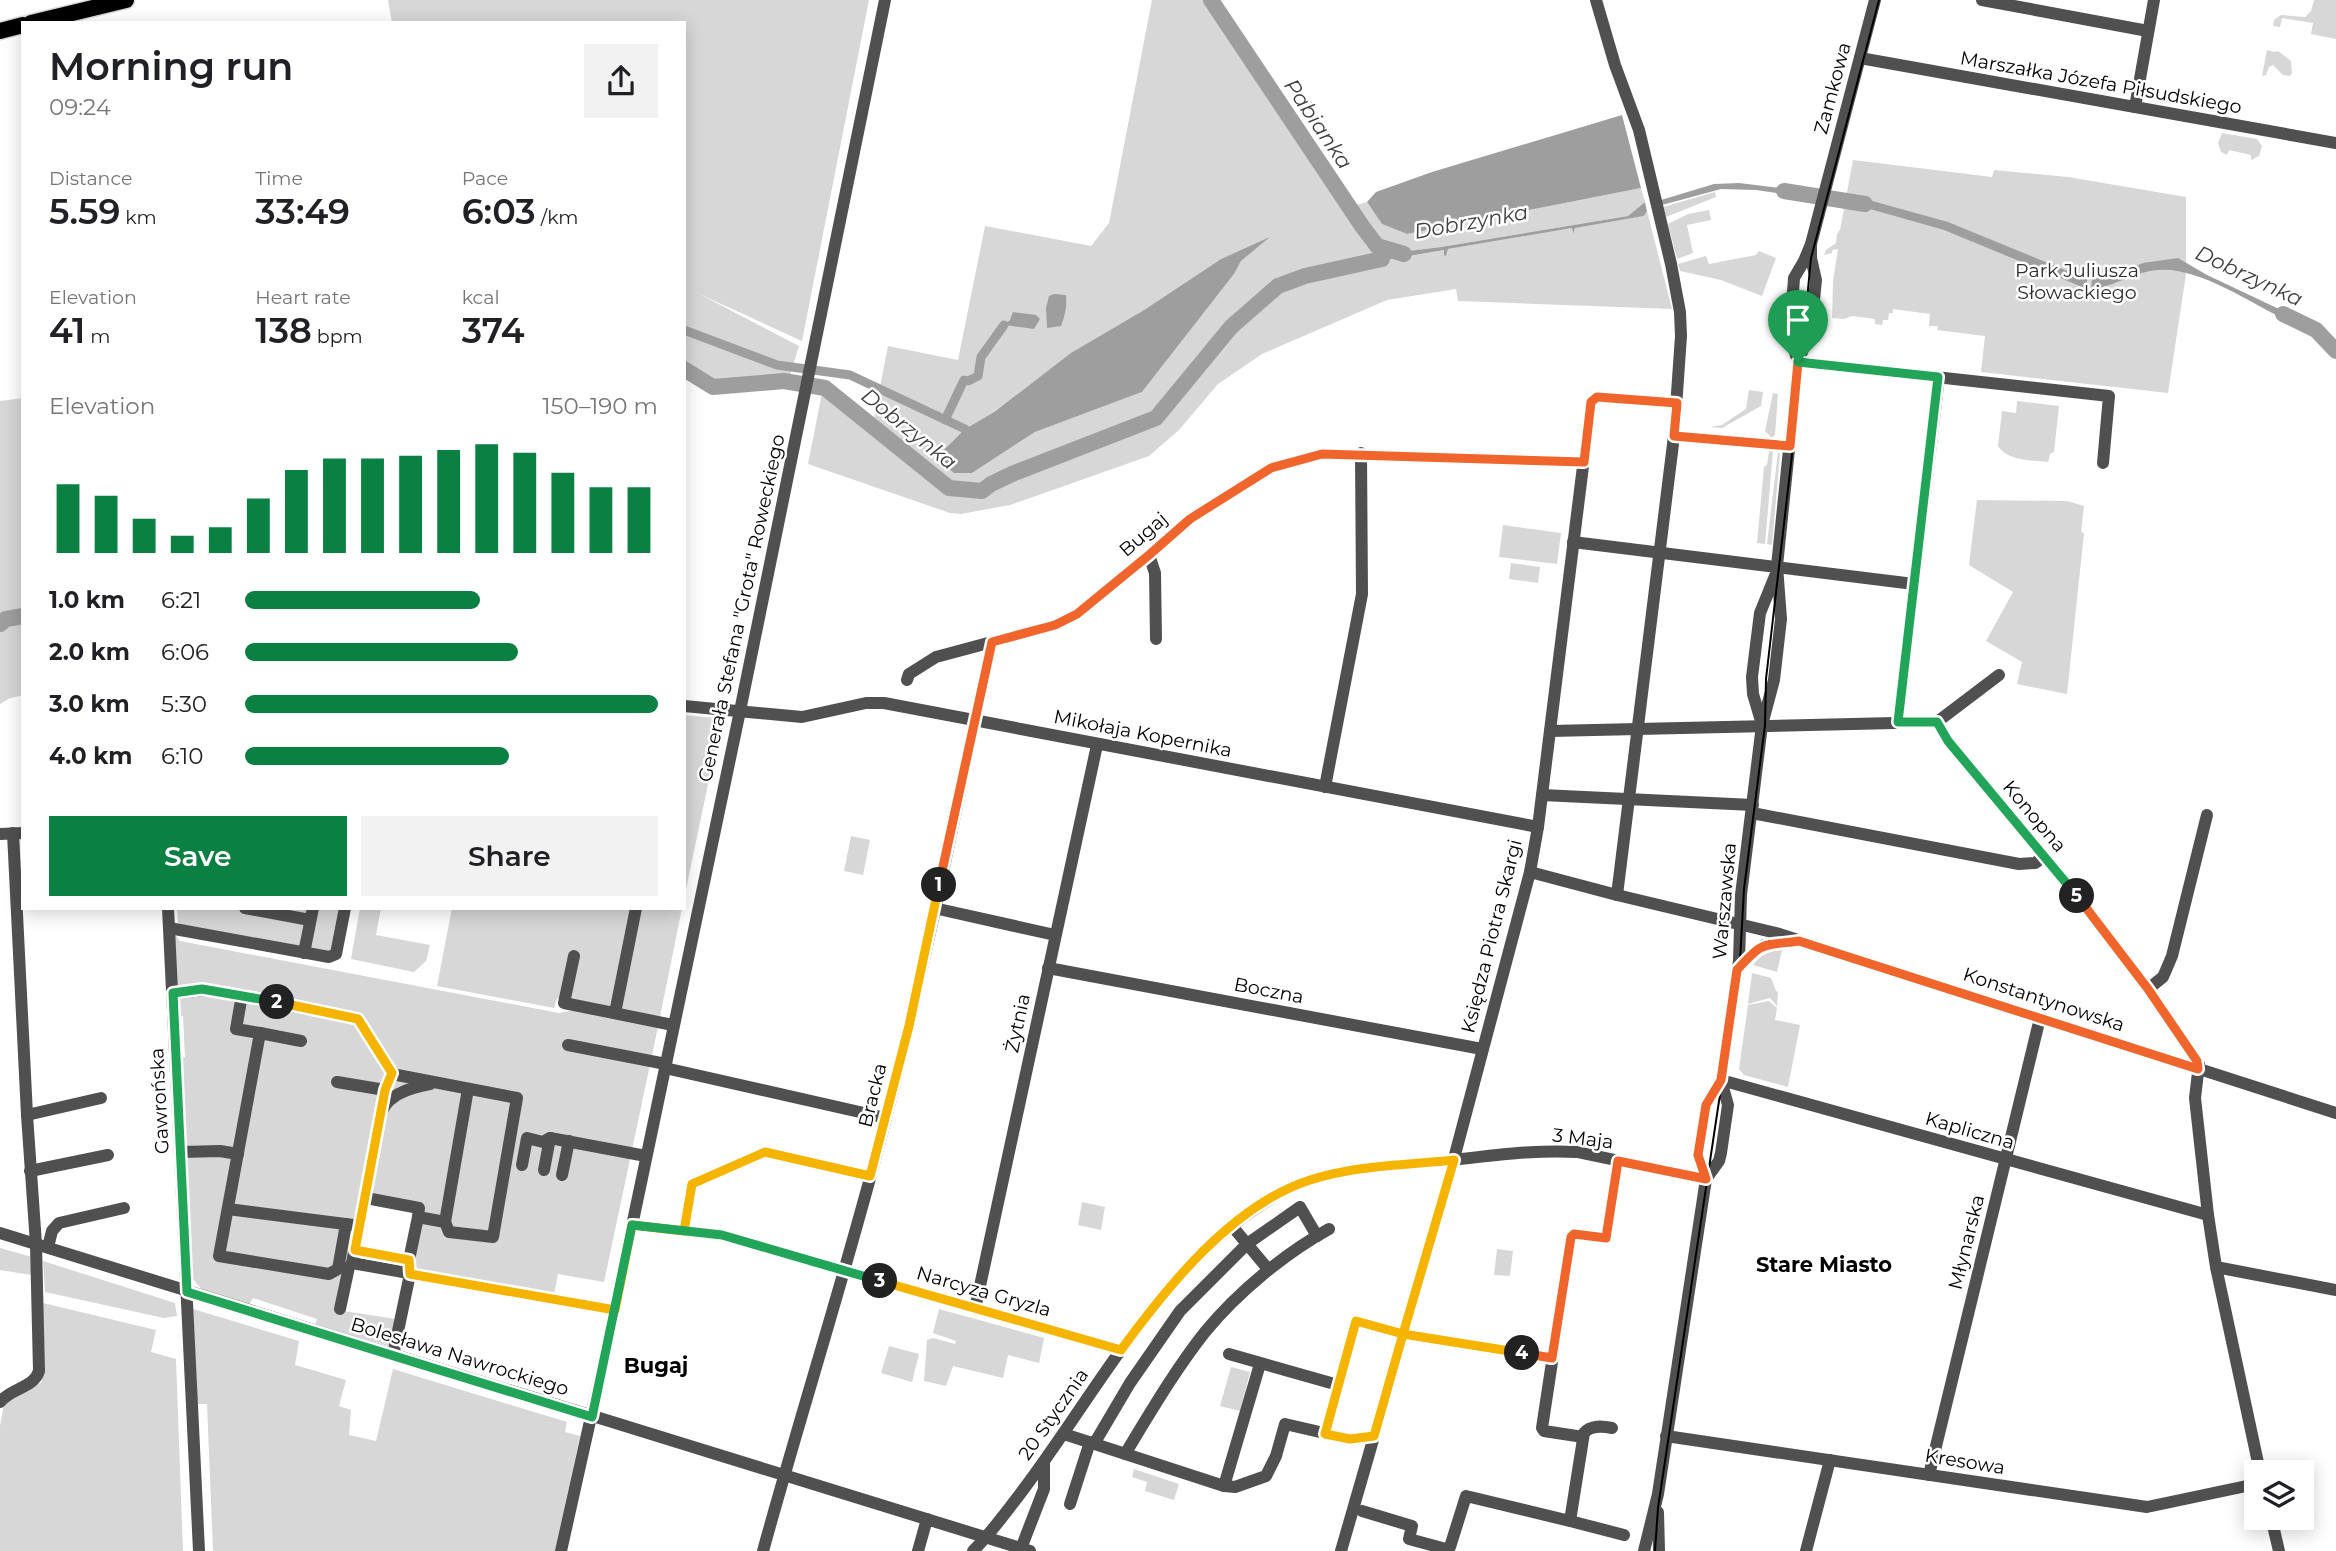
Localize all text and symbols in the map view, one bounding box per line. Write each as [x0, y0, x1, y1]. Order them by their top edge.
street label: Zamkowa [1809, 40, 1856, 136]
text: Morning run [49, 43, 293, 90]
button: share [584, 44, 658, 118]
street label: Marszałka Józefa Piłsudskiego [1958, 46, 2244, 119]
water label: Pabianka [1279, 74, 1358, 174]
text: 09:24 [49, 93, 111, 121]
text: Distance [49, 167, 132, 190]
text: Time [255, 167, 303, 190]
text: Pace [462, 167, 508, 190]
text: 5.59 [49, 190, 120, 233]
text: 33:49 [255, 190, 350, 233]
text: 6:03 [462, 190, 536, 233]
water label: Dobrzynka [1412, 199, 1530, 244]
text: km [120, 206, 157, 229]
text: /km [536, 206, 579, 229]
water label: Dobrzynka [2192, 240, 2307, 311]
park label: Park Juliusza Słowackiego [2015, 259, 2139, 304]
text: Elevation [49, 286, 137, 309]
text: Heart rate [255, 286, 351, 309]
text: kcal [462, 286, 500, 309]
pin [1768, 290, 1828, 362]
icon: arrive [1779, 301, 1817, 339]
text: 41 [49, 309, 85, 352]
text: 138 [255, 309, 312, 352]
text: 374 [462, 309, 524, 352]
text: m [85, 325, 110, 348]
text: bpm [312, 325, 363, 348]
water label: Dobrzynka [857, 383, 962, 475]
text: Elevation [49, 392, 155, 420]
text: 150–190 m [542, 392, 658, 420]
street label: Generała Stefana "Grota" Roweckiego [693, 432, 790, 784]
street label: Bugaj [1114, 507, 1172, 562]
text: 1.0 km [49, 586, 125, 614]
text: 6:21 [161, 586, 201, 614]
text: 2.0 km [49, 638, 130, 666]
text: 6:06 [161, 638, 209, 666]
text: 3.0 km [49, 690, 130, 718]
text: 5:30 [161, 690, 207, 718]
street label: Mikołaja Kopernika [1052, 705, 1234, 762]
text: 4.0 km [49, 742, 132, 770]
text: 6:10 [161, 742, 203, 770]
street label: Konopna [1998, 776, 2071, 857]
button: Save [49, 816, 347, 896]
button: Share [361, 816, 658, 896]
street label: Księdza Piotra Skargi [1456, 837, 1527, 1035]
street label: Warszawska [1708, 842, 1741, 960]
pin: 1 [922, 868, 956, 903]
text: 1 [935, 873, 942, 896]
pin: 5 [2060, 878, 2094, 914]
text: 5 [2071, 884, 2082, 907]
street label: Konstantynowska [1960, 962, 2128, 1036]
street label: Boczna [1232, 972, 1306, 1009]
pin: 2 [260, 984, 294, 1020]
text: 2 [271, 990, 282, 1013]
street label: Żytnia [1000, 992, 1035, 1055]
street label: Gawrońska [145, 1047, 174, 1155]
street label: Bracka [853, 1061, 892, 1130]
street label: Kapliczna [1923, 1107, 2017, 1154]
street label: 3 Maja [1551, 1123, 1615, 1154]
street label: Młynarska [1944, 1192, 1989, 1292]
district label: Stare Miasto [1756, 1252, 1892, 1277]
street label: Narcyza Gryzla [914, 1261, 1054, 1322]
pin: 3 [862, 1264, 898, 1298]
text: 3 [874, 1269, 885, 1292]
street label: Bolesława Nawrockiego [348, 1312, 572, 1401]
pin: 4 [1504, 1336, 1540, 1370]
text: 4 [1515, 1341, 1528, 1364]
district label: Bugaj [624, 1353, 688, 1378]
street label: 20 Stycznia [1013, 1364, 1093, 1464]
street label: Kresowa [1923, 1444, 2007, 1479]
map controls [2244, 1460, 2314, 1530]
button: layers [2244, 1460, 2314, 1530]

